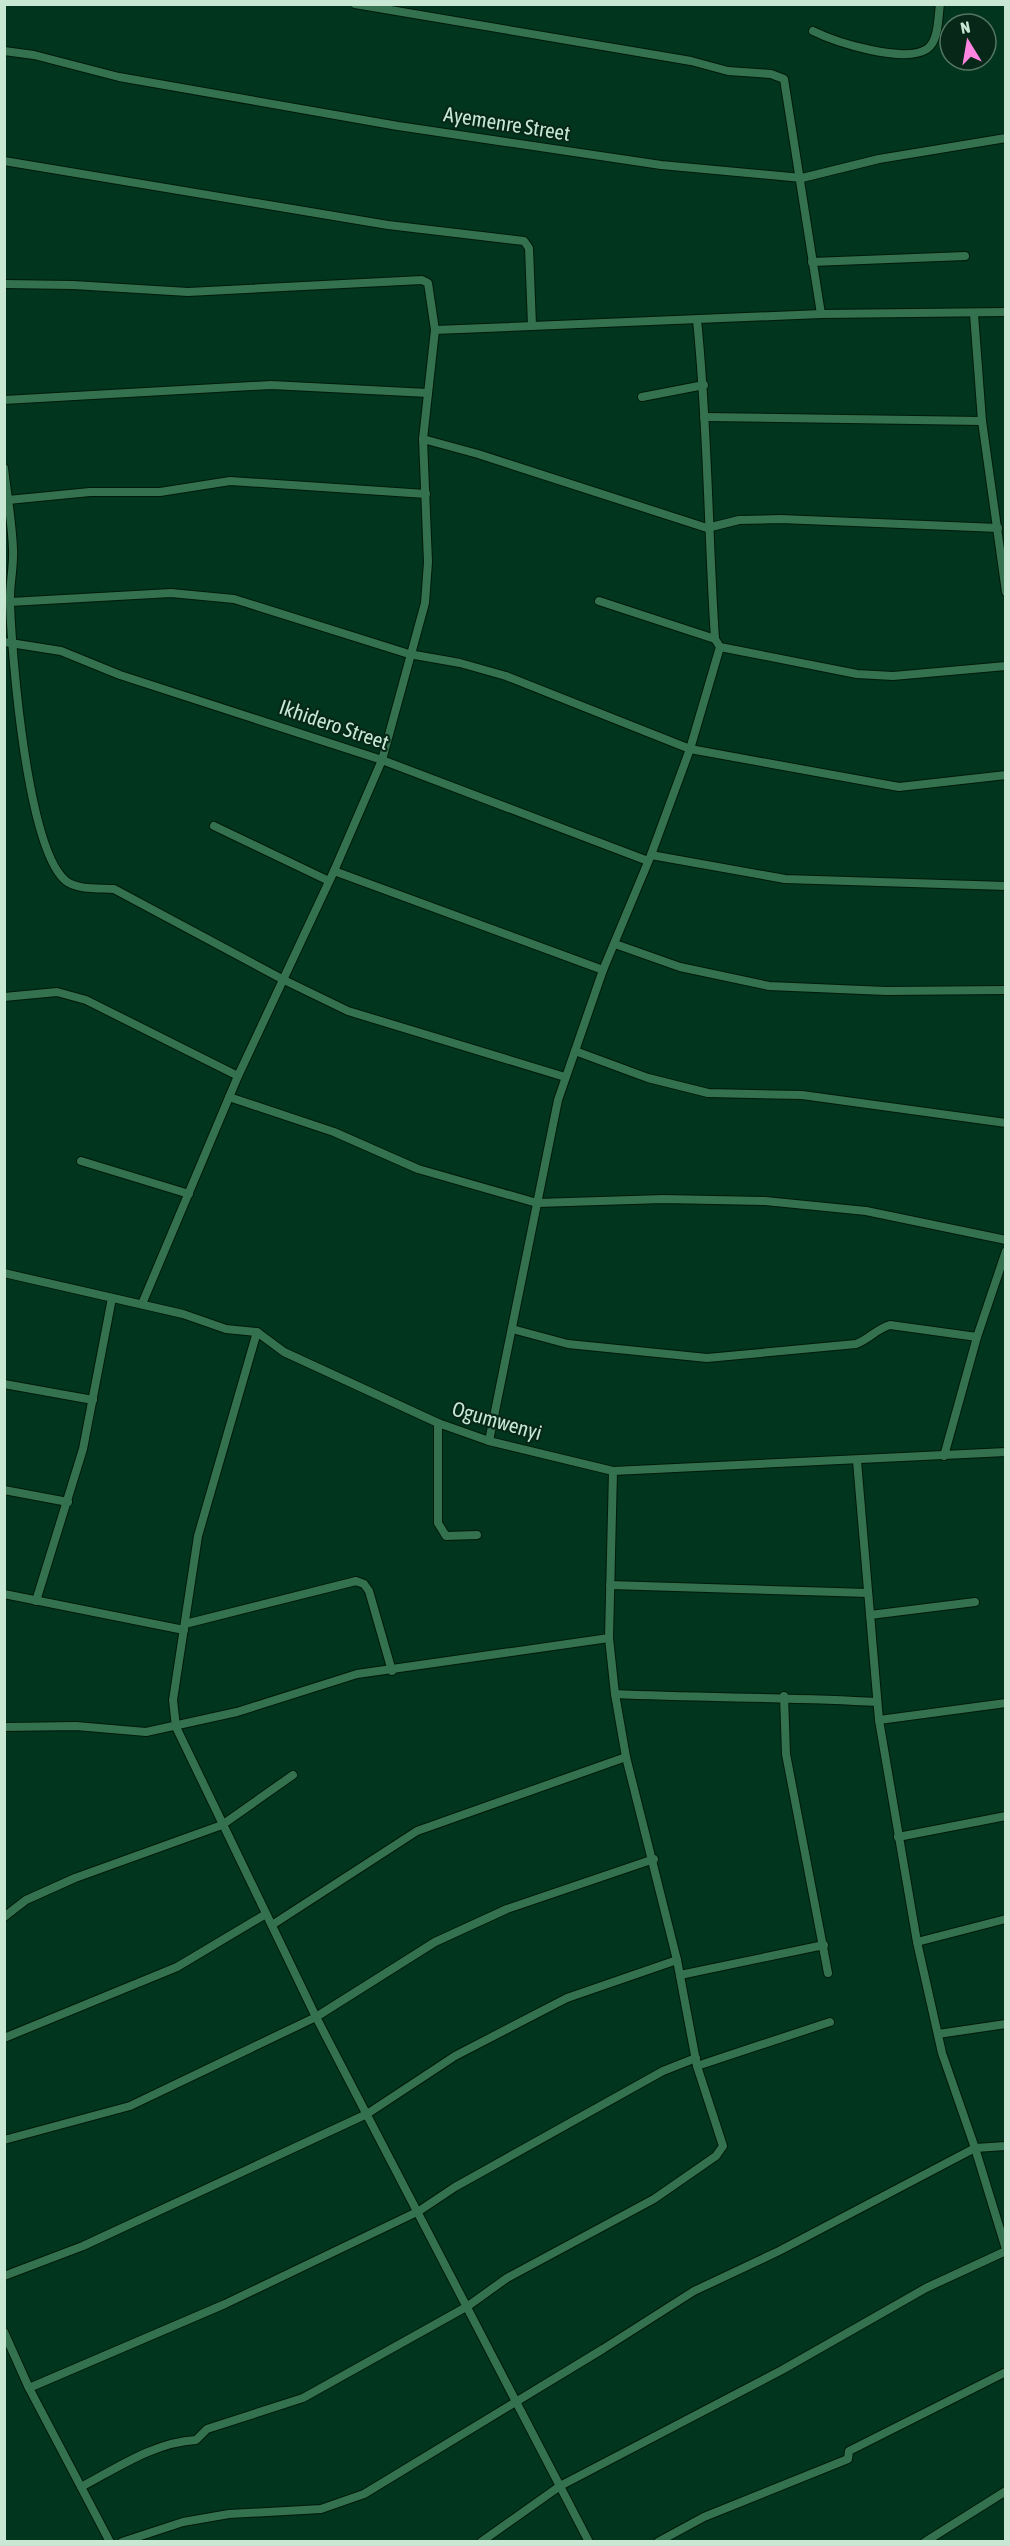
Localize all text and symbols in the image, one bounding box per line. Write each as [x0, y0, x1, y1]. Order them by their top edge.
north arrow [938, 12, 998, 72]
text: N [959, 18, 971, 37]
street label: Ayemenre Street [442, 101, 572, 145]
street label: Ikhidero Street [276, 694, 392, 754]
street label: Ogumwenyi [450, 1396, 545, 1444]

